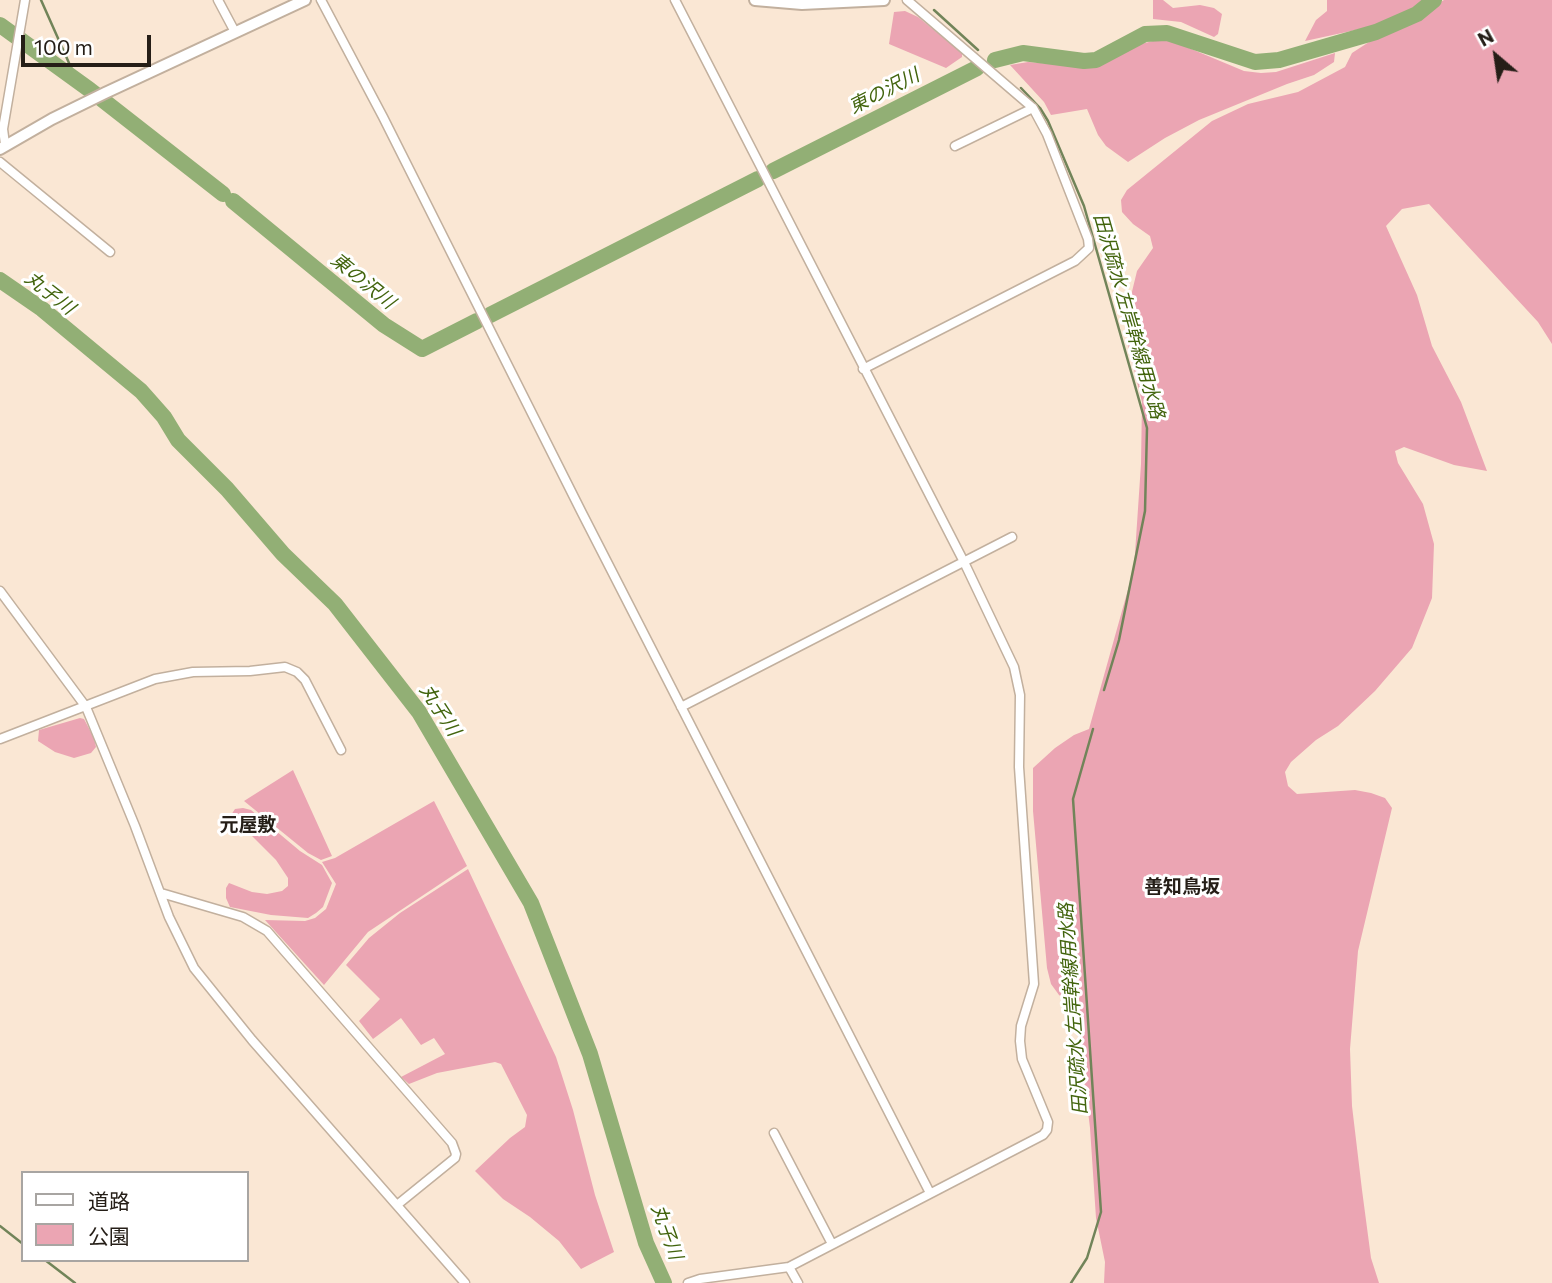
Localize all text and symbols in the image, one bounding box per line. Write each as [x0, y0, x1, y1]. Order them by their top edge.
scale bar [24, 21, 154, 65]
north arrow [1461, 21, 1531, 91]
text: N [1474, 24, 1497, 51]
text: 100 m [34, 34, 93, 59]
water label: 東の沢川 [845, 64, 923, 118]
water label: 田沢疏水 左岸幹線用水路 [1089, 211, 1169, 421]
water label: 東の沢川 [326, 248, 400, 314]
water label: 丸子川 [21, 266, 79, 320]
water label: 丸子川 [415, 680, 465, 740]
district label: 元屋敷 [220, 814, 276, 836]
district label: 善知鳥坂 [1144, 876, 1220, 898]
water label: 田沢疏水 左岸幹線用水路 [1054, 902, 1092, 1116]
legend [21, 1171, 248, 1262]
text: 道路 [88, 1188, 130, 1213]
water label: 丸子川 [647, 1201, 687, 1263]
text: 公園 [88, 1223, 130, 1248]

